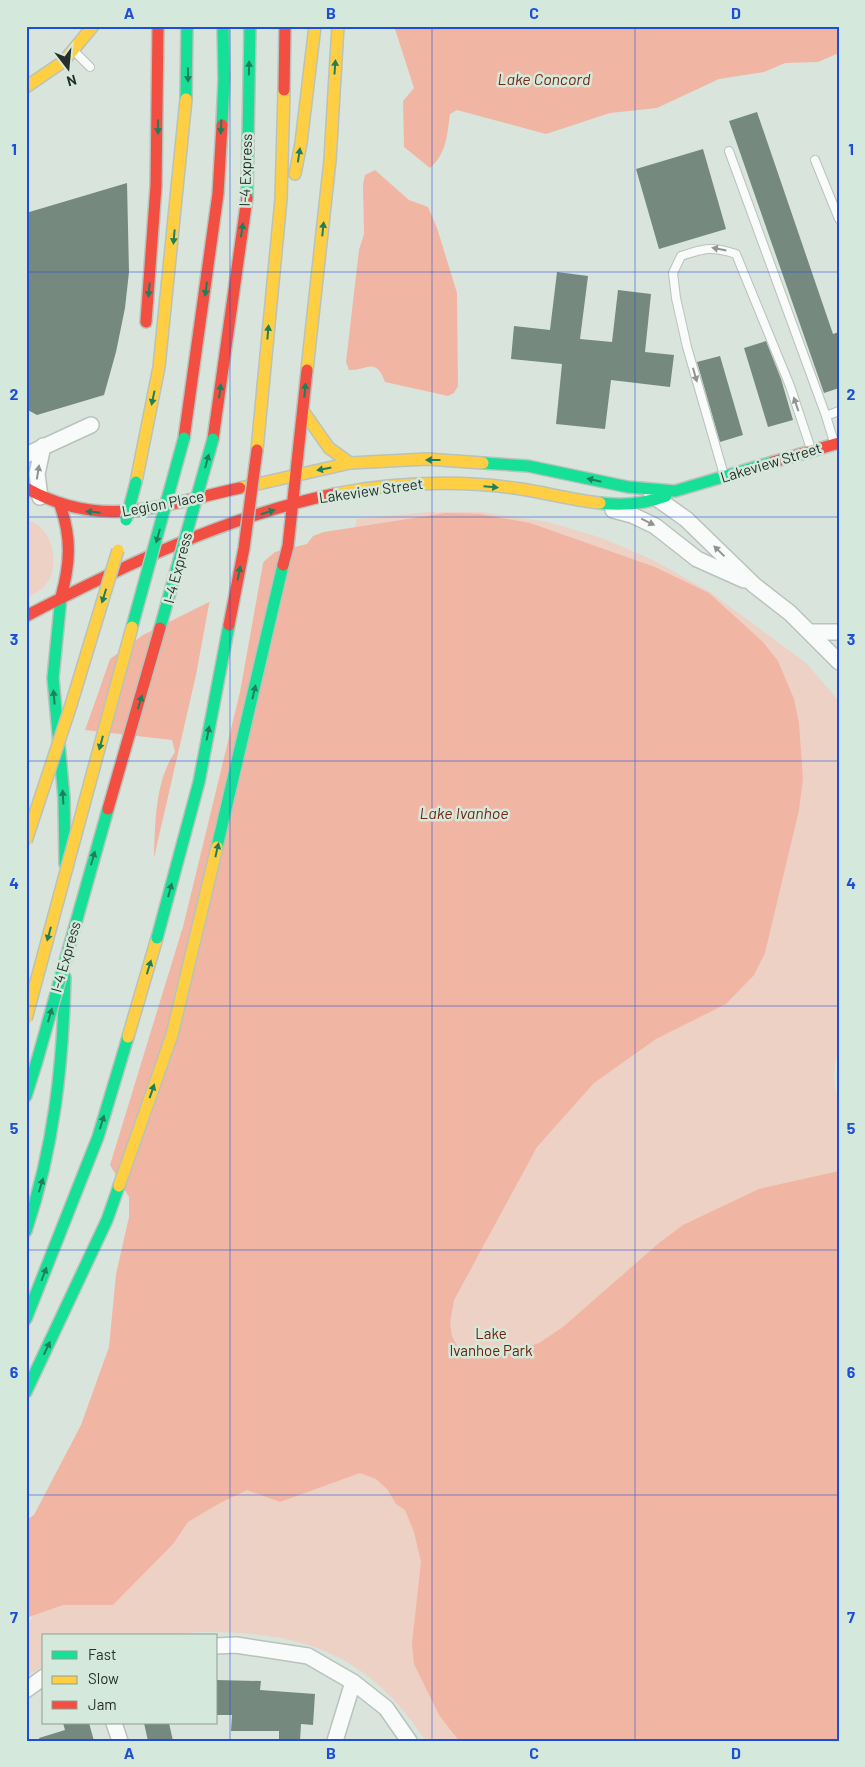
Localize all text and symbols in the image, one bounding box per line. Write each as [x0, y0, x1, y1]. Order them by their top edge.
text: A [124, 3, 135, 22]
text: B [326, 3, 336, 22]
text: C [529, 3, 539, 22]
text: D [731, 3, 741, 22]
north arrow [42, 42, 92, 92]
one-way arrow [245, 59, 253, 75]
one-way arrow [331, 59, 339, 75]
one-way arrow [184, 67, 192, 83]
water label: Lake Concord [498, 69, 591, 88]
text: N [65, 72, 79, 90]
one-way arrow [154, 120, 162, 136]
one-way arrow [217, 120, 225, 136]
street label: I-4 Express [235, 133, 255, 207]
text: 1 [11, 139, 17, 158]
text: 1 [848, 139, 854, 158]
one-way arrow [296, 147, 304, 163]
one-way arrow [239, 221, 247, 237]
one-way arrow [319, 221, 327, 237]
one-way arrow [170, 229, 178, 245]
one-way arrow [710, 245, 726, 253]
one-way arrow [202, 281, 210, 297]
one-way arrow [145, 282, 153, 298]
one-way arrow [265, 323, 273, 339]
one-way arrow [691, 368, 699, 383]
one-way arrow [216, 382, 224, 398]
one-way arrow [301, 382, 309, 398]
text: 2 [10, 384, 19, 403]
text: 2 [847, 384, 856, 403]
one-way arrow [149, 390, 157, 405]
one-way arrow [792, 397, 799, 412]
street label: Lakeview Street [718, 438, 823, 486]
one-way arrow [203, 454, 211, 469]
one-way arrow [425, 456, 441, 464]
one-way arrow [34, 463, 42, 479]
one-way arrow [315, 465, 331, 473]
street label: Lakeview Street [318, 474, 424, 506]
one-way arrow [586, 476, 601, 484]
one-way arrow [483, 483, 499, 491]
street label: Legion Place [120, 486, 205, 520]
one-way arrow [84, 508, 100, 516]
one-way arrow [261, 508, 276, 516]
one-way arrow [641, 518, 655, 526]
one-way arrow [154, 528, 162, 543]
street label: I-4 Express [159, 530, 195, 605]
one-way arrow [713, 545, 725, 557]
one-way arrow [235, 565, 243, 581]
one-way arrow [99, 589, 107, 604]
text: 3 [10, 629, 18, 648]
text: 3 [847, 629, 855, 648]
one-way arrow [250, 684, 258, 699]
one-way arrow [50, 688, 58, 704]
one-way arrow [137, 695, 145, 710]
one-way arrow [205, 724, 213, 740]
one-way arrow [97, 736, 105, 751]
one-way arrow [59, 789, 67, 805]
water label: Lake Ivanhoe [420, 803, 509, 822]
one-way arrow [213, 842, 221, 857]
one-way arrow [90, 850, 98, 865]
text: 4 [9, 873, 19, 892]
text: 4 [846, 873, 856, 892]
one-way arrow [166, 883, 174, 898]
street label: I-4 Express [46, 919, 84, 994]
one-way arrow [45, 926, 53, 941]
one-way arrow [145, 959, 153, 974]
one-way arrow [46, 1007, 54, 1022]
one-way arrow [148, 1083, 156, 1098]
one-way arrow [99, 1115, 107, 1130]
text: 5 [10, 1118, 19, 1137]
text: 5 [847, 1118, 856, 1137]
one-way arrow [37, 1177, 45, 1192]
one-way arrow [40, 1266, 48, 1281]
park label: Lake Ivanhoe Park [449, 1324, 533, 1359]
one-way arrow [43, 1341, 51, 1355]
text: 6 [10, 1362, 19, 1381]
text: 6 [847, 1362, 856, 1381]
text: 7 [10, 1607, 18, 1626]
text: 7 [847, 1607, 855, 1626]
legend [42, 1634, 218, 1724]
text: Fast [88, 1645, 116, 1663]
text: Slow [88, 1669, 119, 1687]
text: Jam [88, 1695, 117, 1713]
text: A [124, 1743, 135, 1762]
text: B [326, 1743, 336, 1762]
text: C [529, 1743, 539, 1762]
text: D [731, 1743, 741, 1762]

